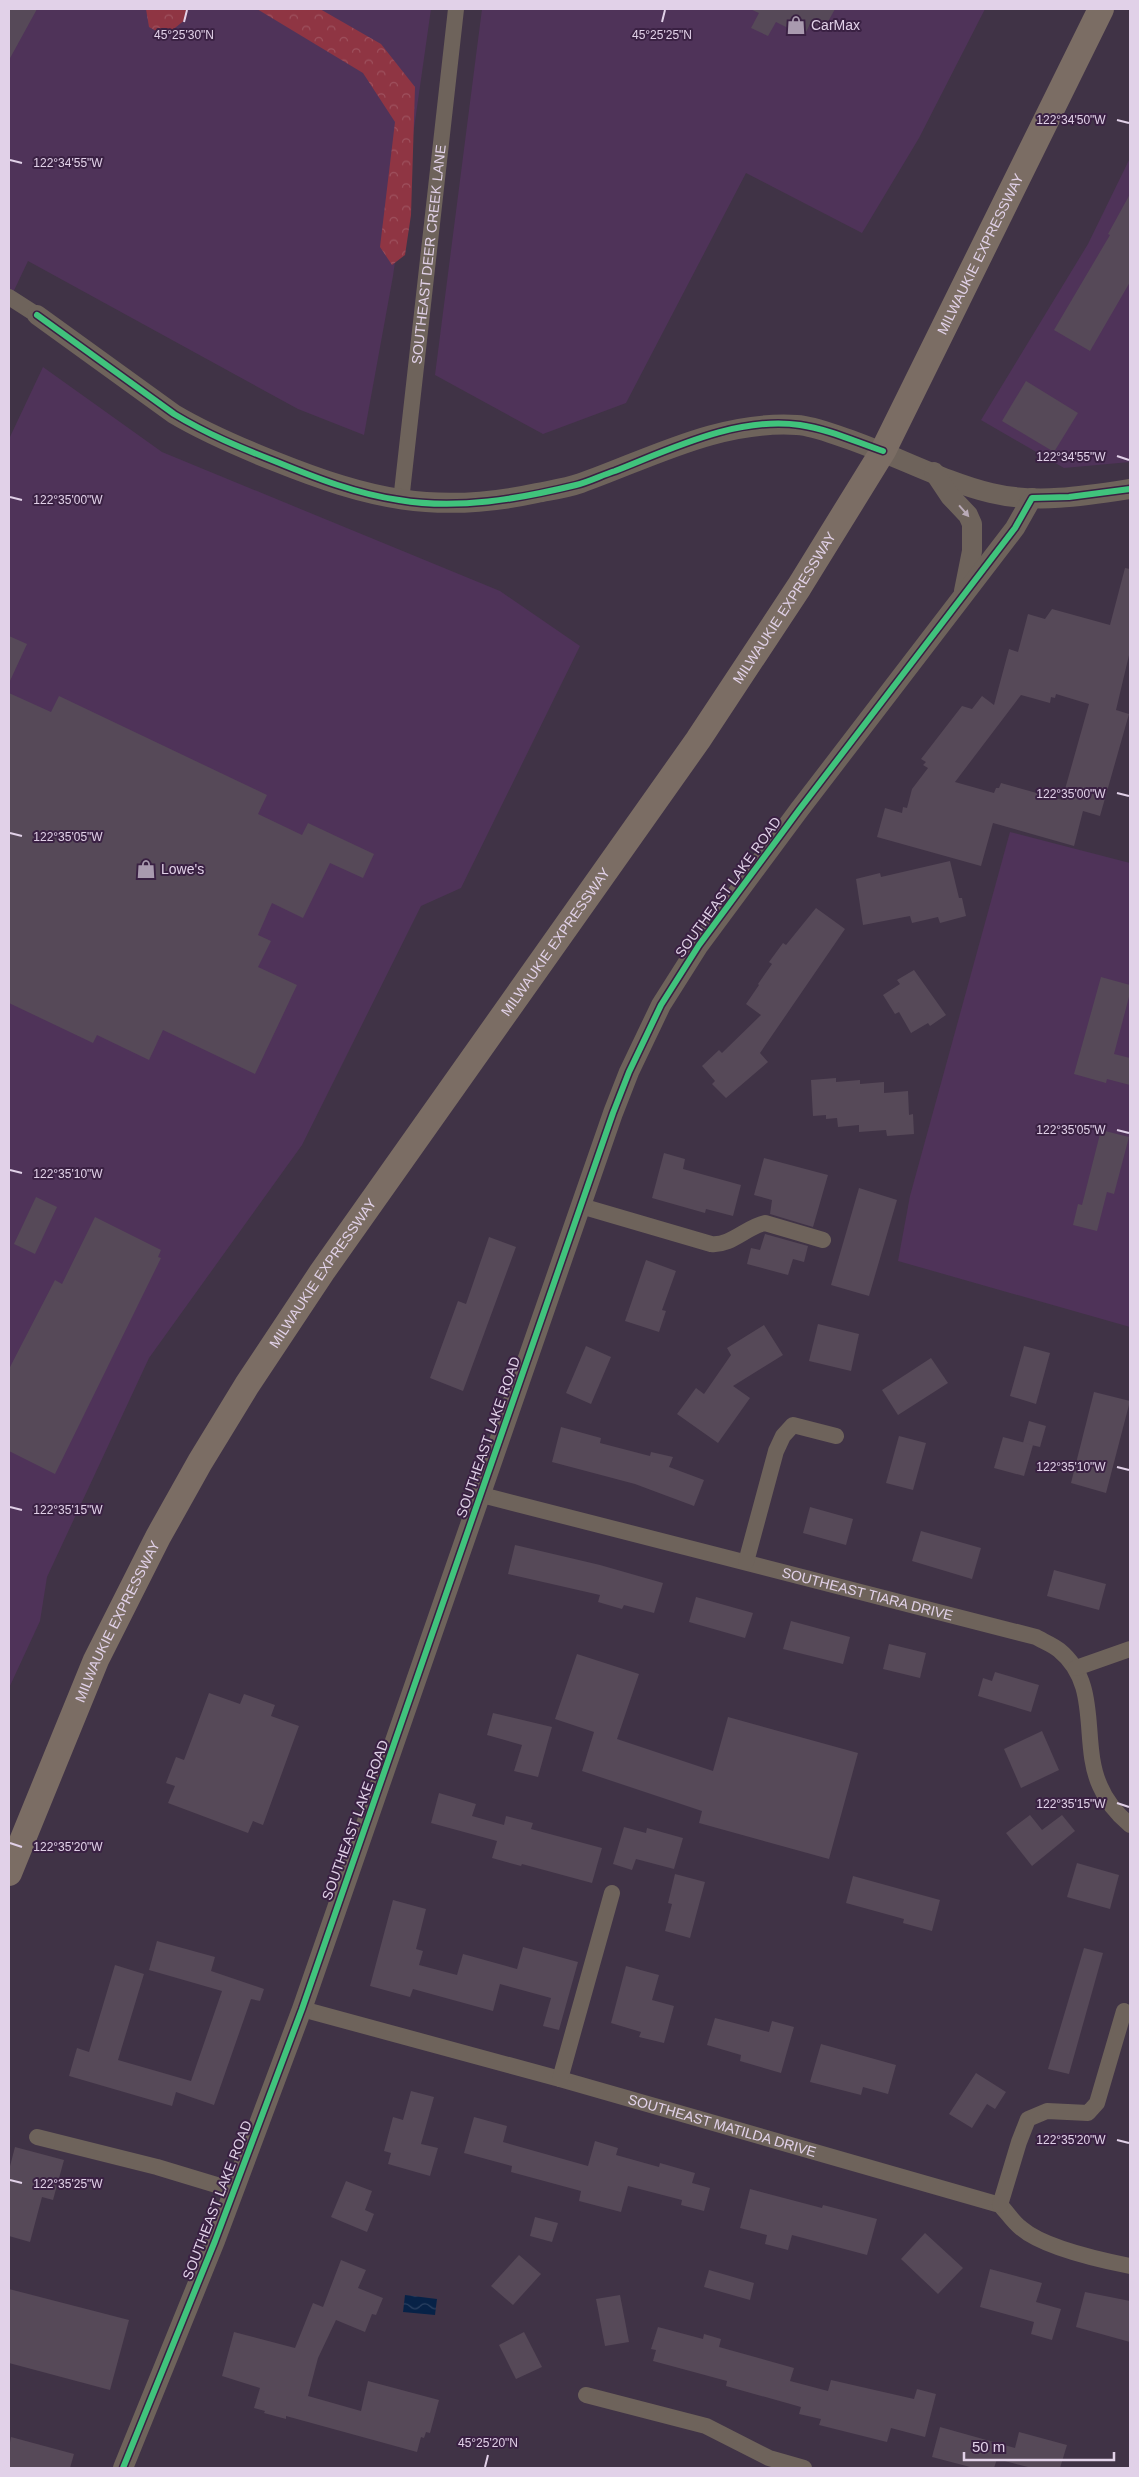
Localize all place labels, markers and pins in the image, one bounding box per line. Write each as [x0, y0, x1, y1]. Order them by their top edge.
shop icon: CarMax [785, 14, 807, 36]
place label: CarMax [811, 17, 860, 33]
shop icon: Lowe's [135, 858, 157, 880]
place label: Lowe's [161, 861, 204, 877]

